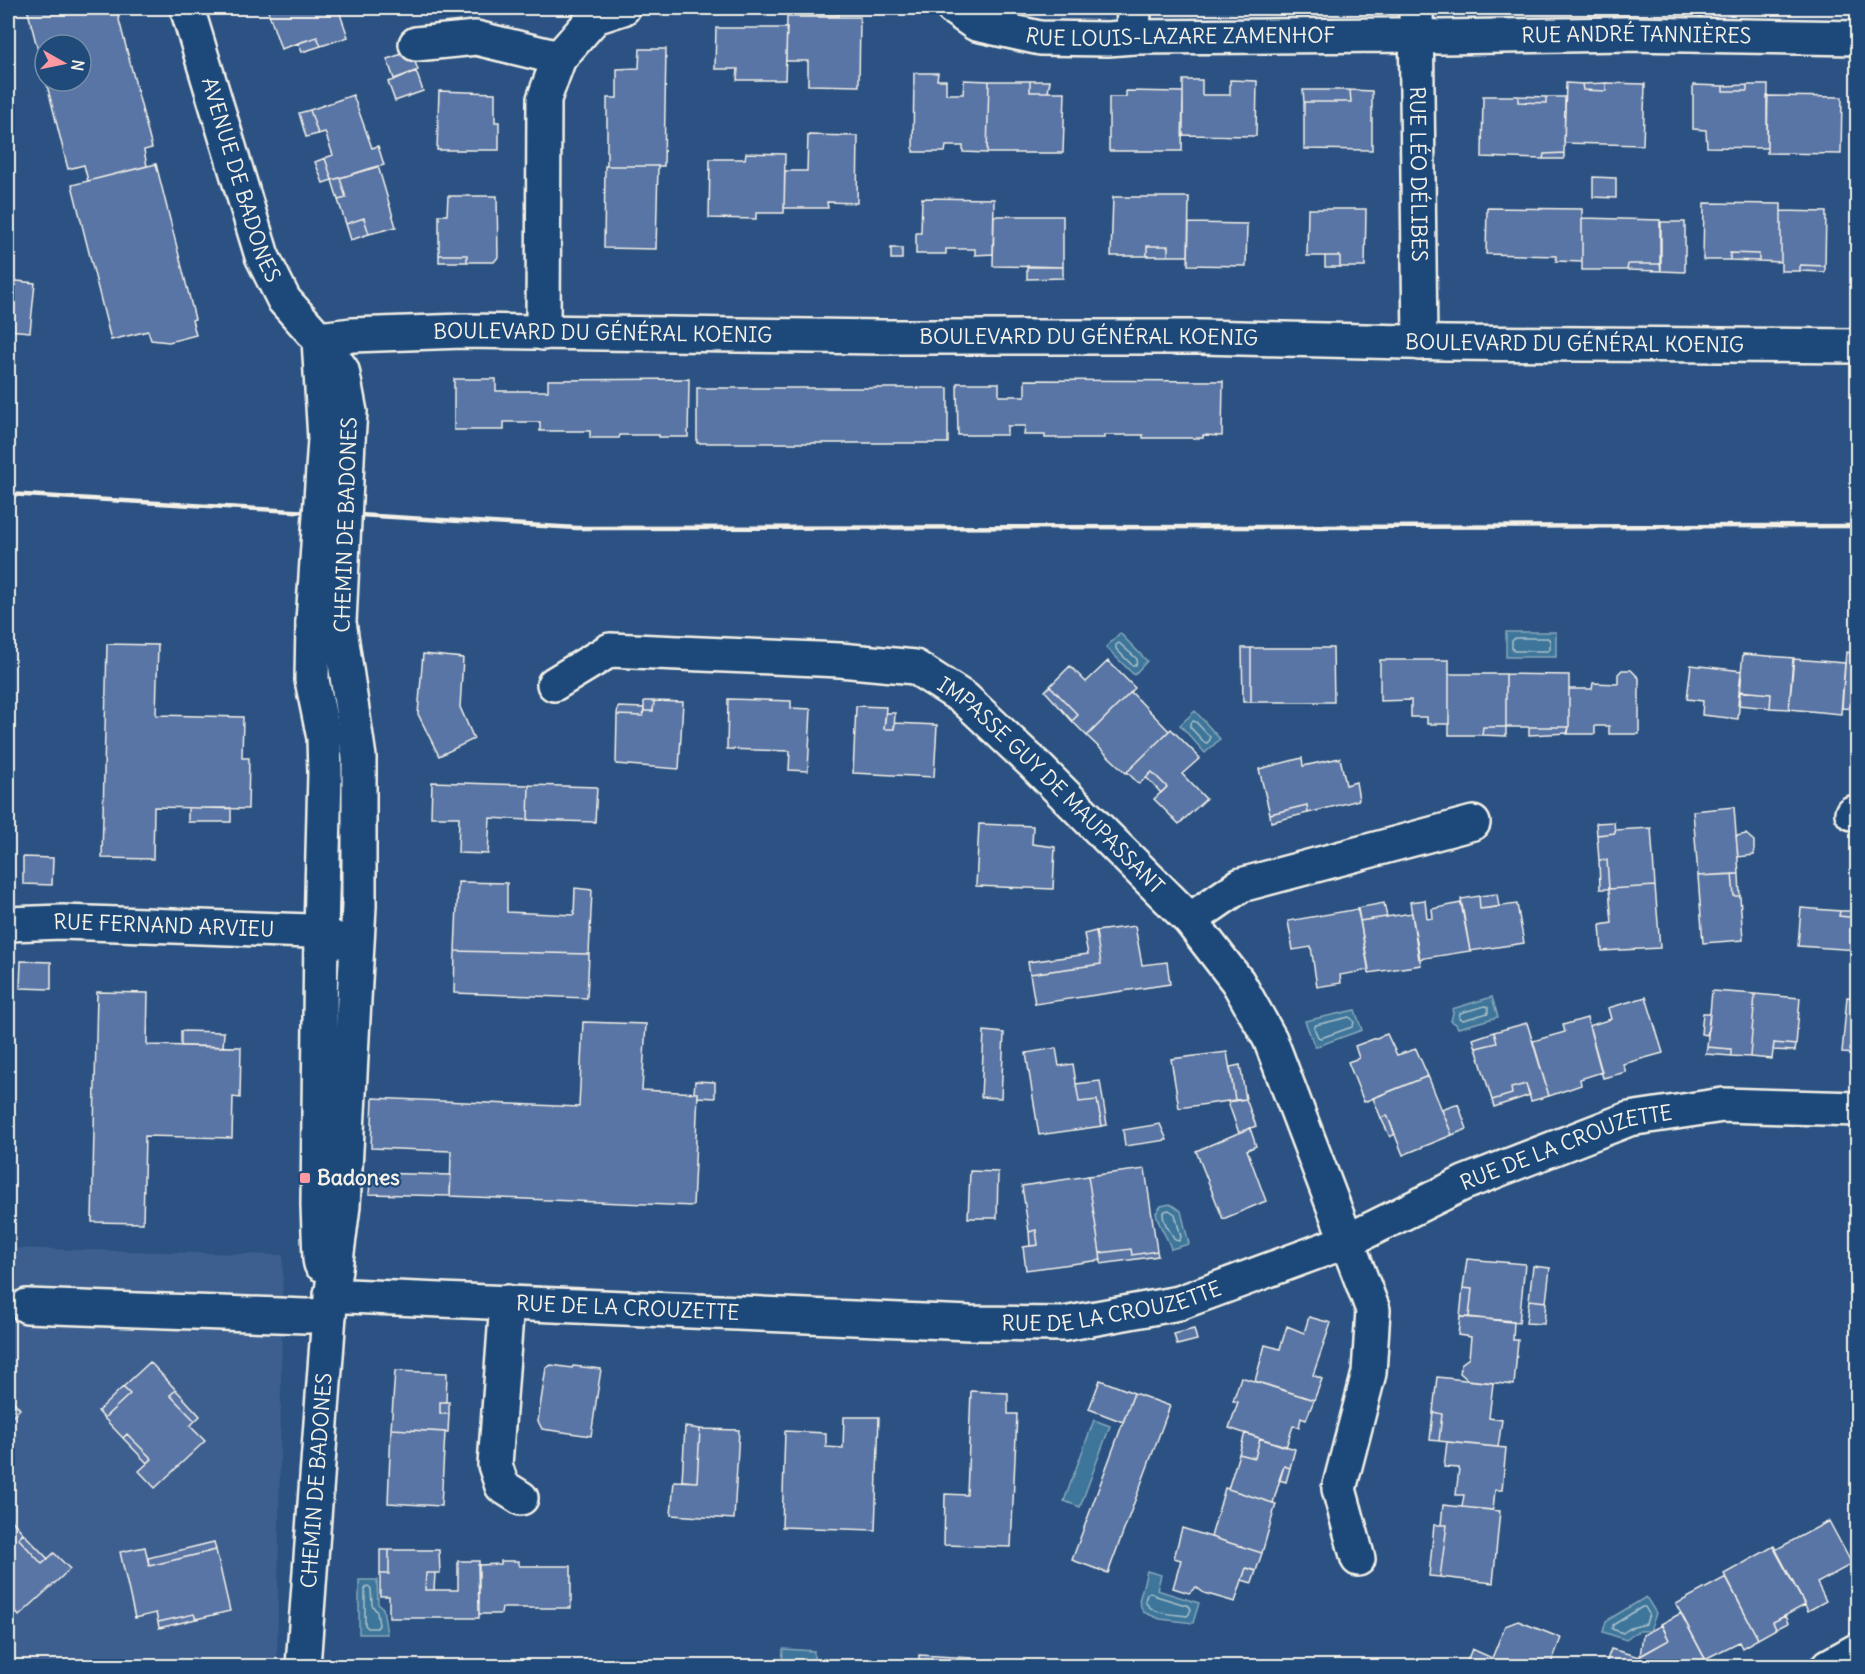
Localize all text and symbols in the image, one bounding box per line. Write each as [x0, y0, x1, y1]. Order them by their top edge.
street label: RUE ANDRÉ TANNIÈRES [1521, 20, 1752, 49]
street label: RUE LOUIS-LAZARE ZAMENHOF [1023, 21, 1335, 52]
north arrow [33, 33, 93, 93]
text: N [67, 58, 89, 72]
street label: AVENUE DE BADONES [196, 74, 287, 287]
street label: RUE LÉO DÉLIBES [1404, 86, 1433, 262]
street label: BOULEVARD DU GÉNÉRAL KOENIG [433, 317, 772, 348]
street label: BOULEVARD DU GÉNÉRAL KOENIG [919, 323, 1258, 351]
street label: BOULEVARD DU GÉNÉRAL KOENIG [1405, 328, 1744, 358]
street label: CHEMIN DE BADONES [328, 417, 363, 633]
street label: IMPASSE GUY DE MAUPASSANT [933, 671, 1170, 899]
street label: RUE FERNAND ARVIEU [53, 908, 275, 943]
street label: RUE DE LA CROUZETTE [1456, 1099, 1674, 1196]
place label: Badones [317, 1164, 400, 1191]
marker: Badones [298, 1171, 312, 1185]
street label: RUE DE LA CROUZETTE [1001, 1275, 1225, 1337]
street label: RUE DE LA CROUZETTE [515, 1289, 740, 1326]
street label: CHEMIN DE BADONES [295, 1372, 338, 1589]

